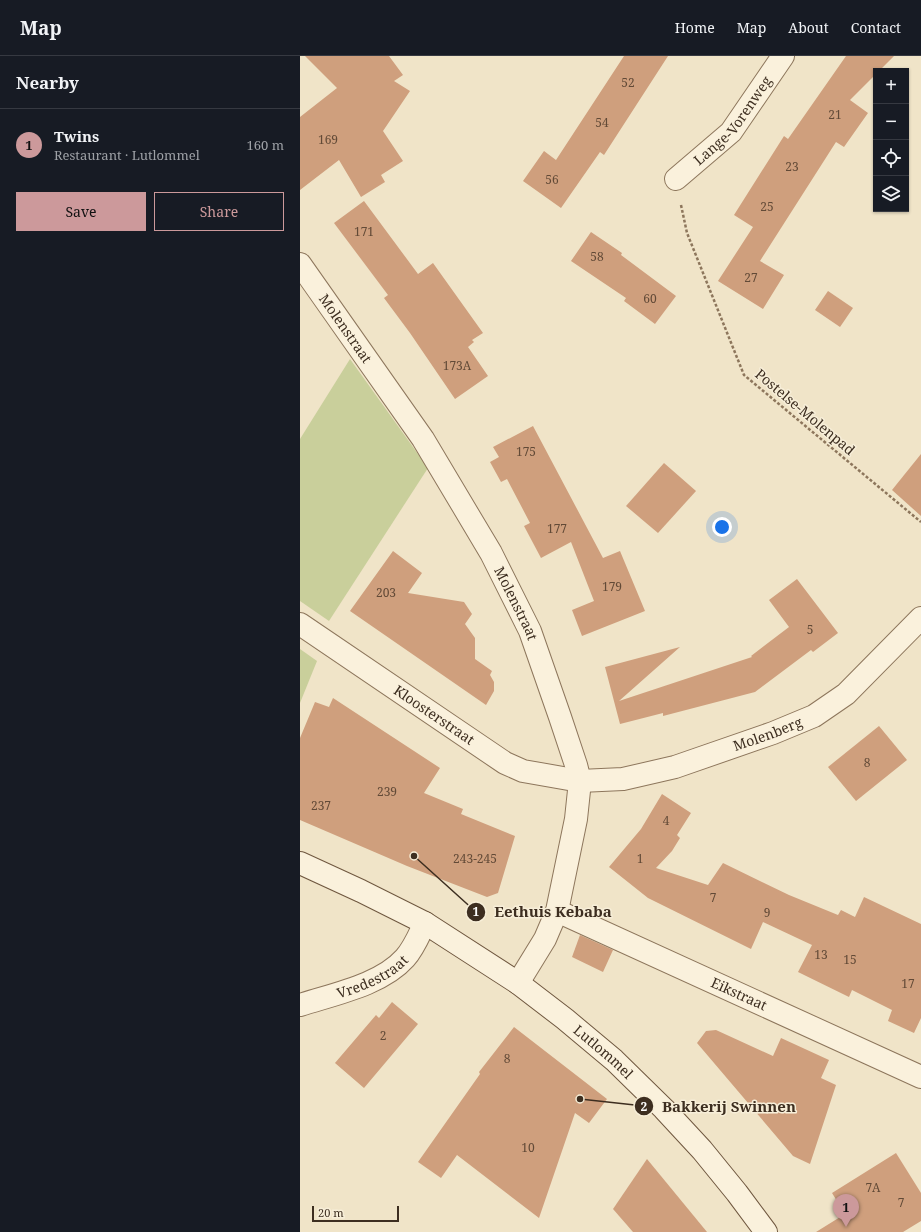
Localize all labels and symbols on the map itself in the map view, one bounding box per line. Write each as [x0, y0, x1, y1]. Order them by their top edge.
street label: Lange-Vorenweg [689, 72, 776, 169]
house number: 52 [621, 74, 635, 91]
house number: 21 [828, 106, 842, 123]
house number: 54 [595, 114, 609, 131]
house number: 169 [318, 131, 338, 148]
house number: 23 [785, 158, 799, 175]
house number: 56 [545, 171, 559, 188]
house number: 25 [760, 198, 774, 215]
house number: 171 [354, 223, 374, 240]
house number: 58 [590, 248, 604, 265]
house number: 27 [744, 269, 758, 286]
street label: Molenstraat [315, 290, 377, 367]
house number: 60 [643, 290, 657, 307]
house number: 173A [443, 357, 472, 374]
street label: Postelse-Molenpad [751, 364, 860, 459]
house number: 175 [516, 443, 536, 460]
your location [712, 517, 732, 537]
house number: 177 [547, 520, 567, 537]
street label: Molenstraat [490, 563, 543, 643]
house number: 179 [602, 578, 622, 595]
house number: 203 [376, 584, 396, 601]
house number: 5 [807, 621, 813, 638]
street label: Kloosterstraat [390, 680, 479, 749]
street label: Molenberg [730, 712, 805, 755]
house number: 8 [864, 754, 871, 771]
house number: 239 [377, 783, 397, 800]
house number: 237 [311, 797, 331, 814]
house number: 4 [663, 812, 670, 829]
house number: 243-245 [453, 850, 497, 867]
house number: 1 [637, 850, 643, 867]
house number: 7 [710, 889, 717, 906]
callout: Eethuis Kebaba [466, 899, 620, 926]
text: Eethuis Kebaba [494, 901, 612, 921]
text: 1 [473, 903, 480, 920]
house number: 9 [764, 904, 770, 921]
house number: 13 [814, 946, 828, 963]
street label: Vredestraat [334, 951, 412, 1002]
house number: 15 [843, 951, 857, 968]
street label: Eikstraat [708, 972, 770, 1015]
house number: 17 [901, 975, 915, 992]
street label: Lutlommel [570, 1020, 638, 1083]
house number: 2 [380, 1027, 386, 1044]
house number: 8 [504, 1050, 511, 1067]
callout: Bakkerij Swinnen [634, 1093, 804, 1120]
text: Bakkerij Swinnen [662, 1096, 796, 1116]
text: 2 [641, 1098, 648, 1115]
house number: 10 [521, 1139, 535, 1156]
house number: 7A [865, 1179, 881, 1196]
pin: 1 [833, 1194, 859, 1227]
house number: 7 [898, 1194, 905, 1211]
scale bar [312, 1204, 399, 1223]

